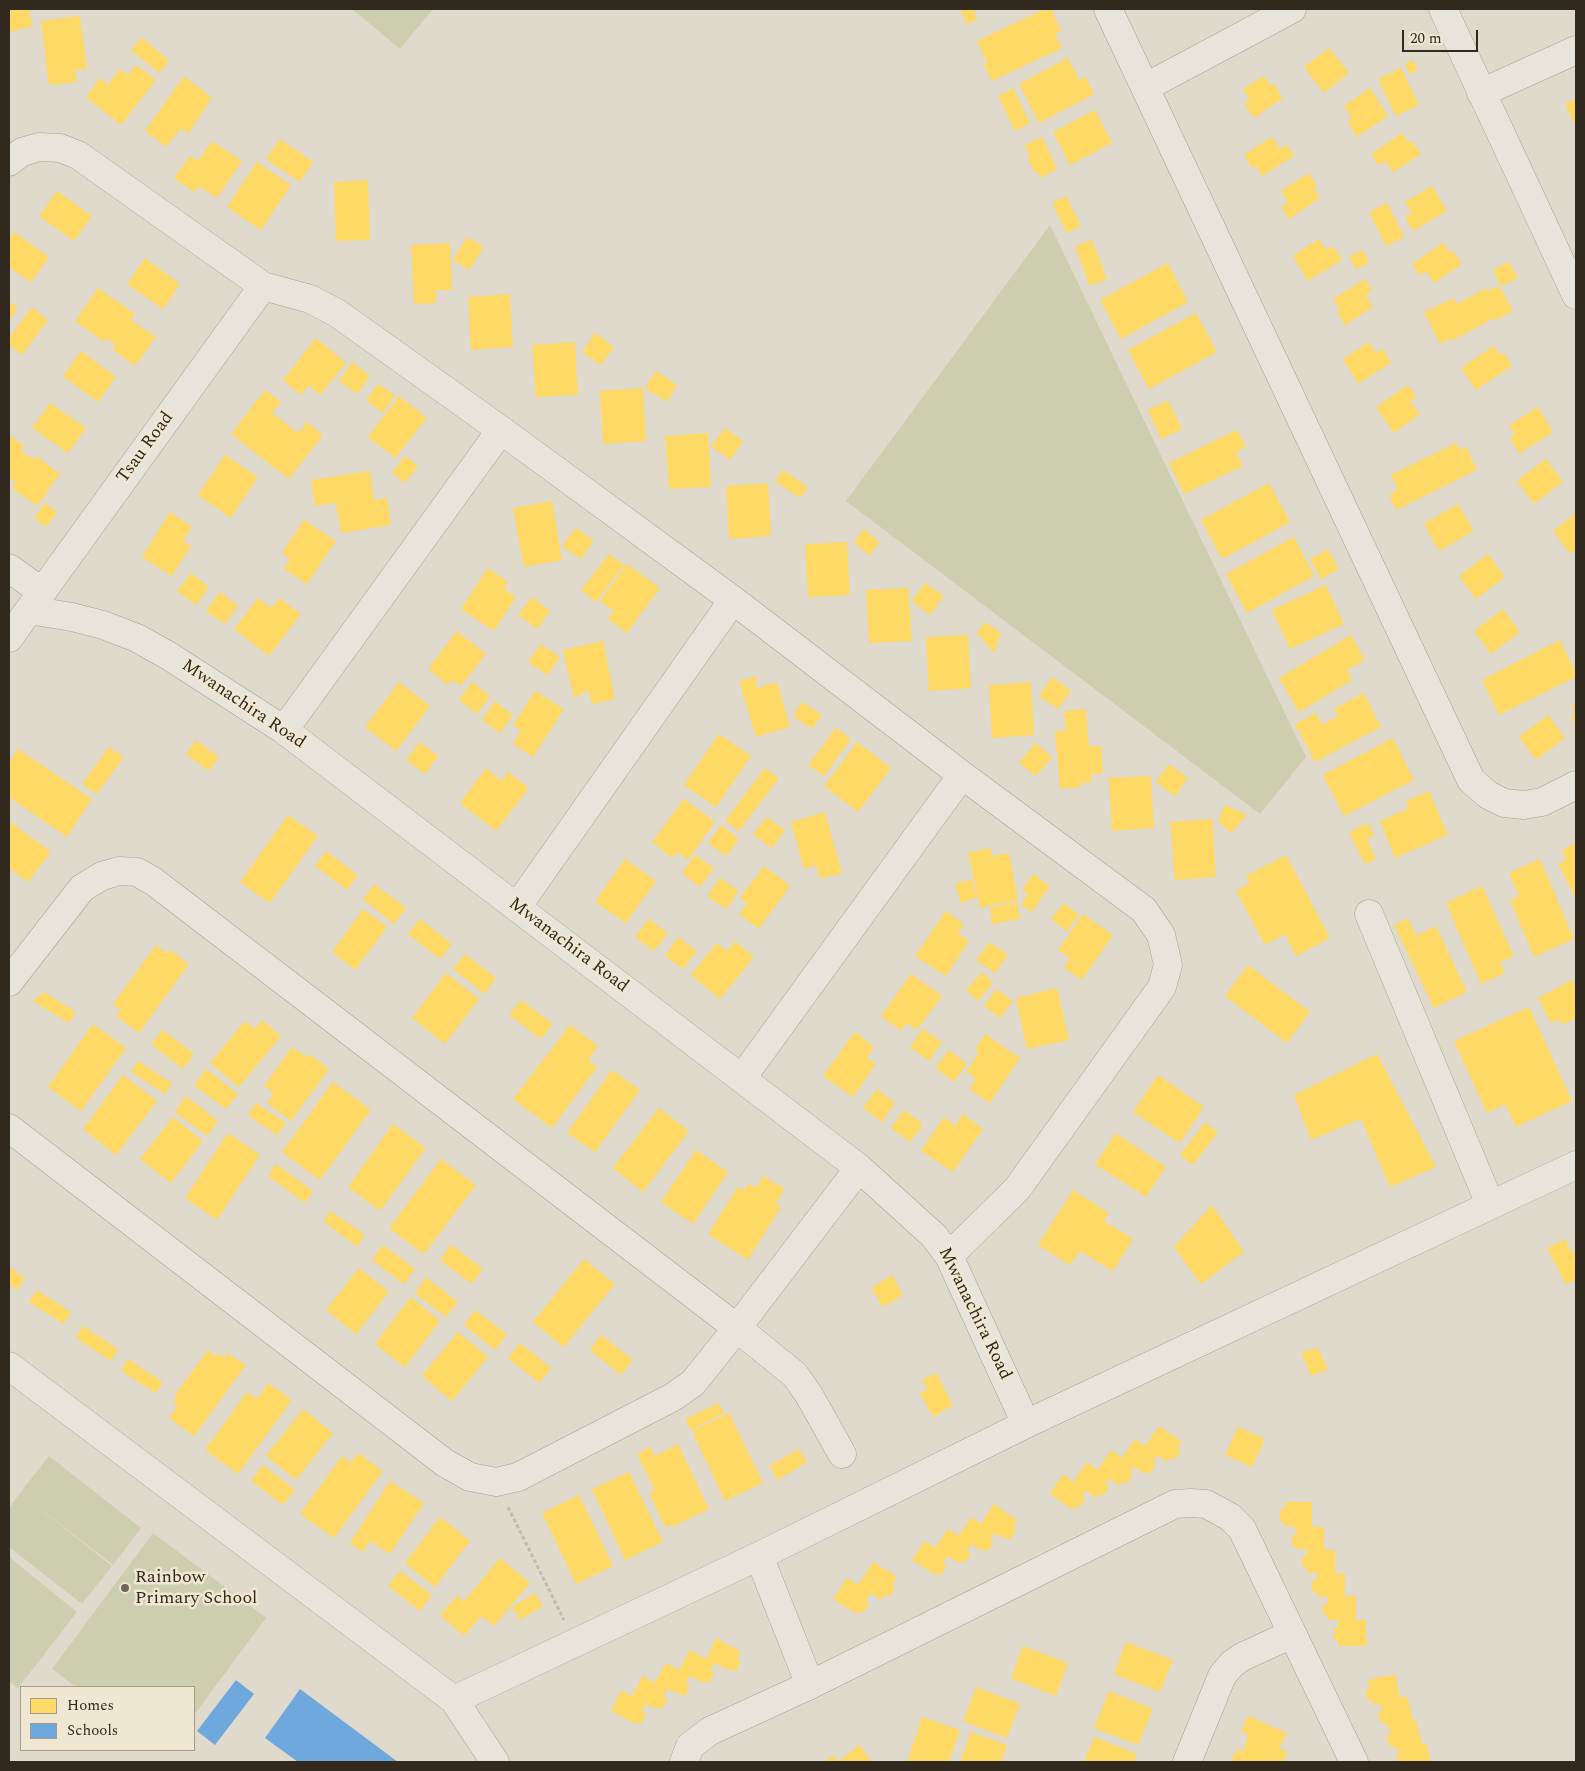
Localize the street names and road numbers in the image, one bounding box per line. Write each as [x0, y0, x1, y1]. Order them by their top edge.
street label: Tsau Road [113, 408, 179, 488]
street label: Mwanachira Road [177, 656, 309, 754]
street label: Mwanachira Road [504, 894, 632, 998]
street label: Mwanachira Road [933, 1244, 1015, 1384]

